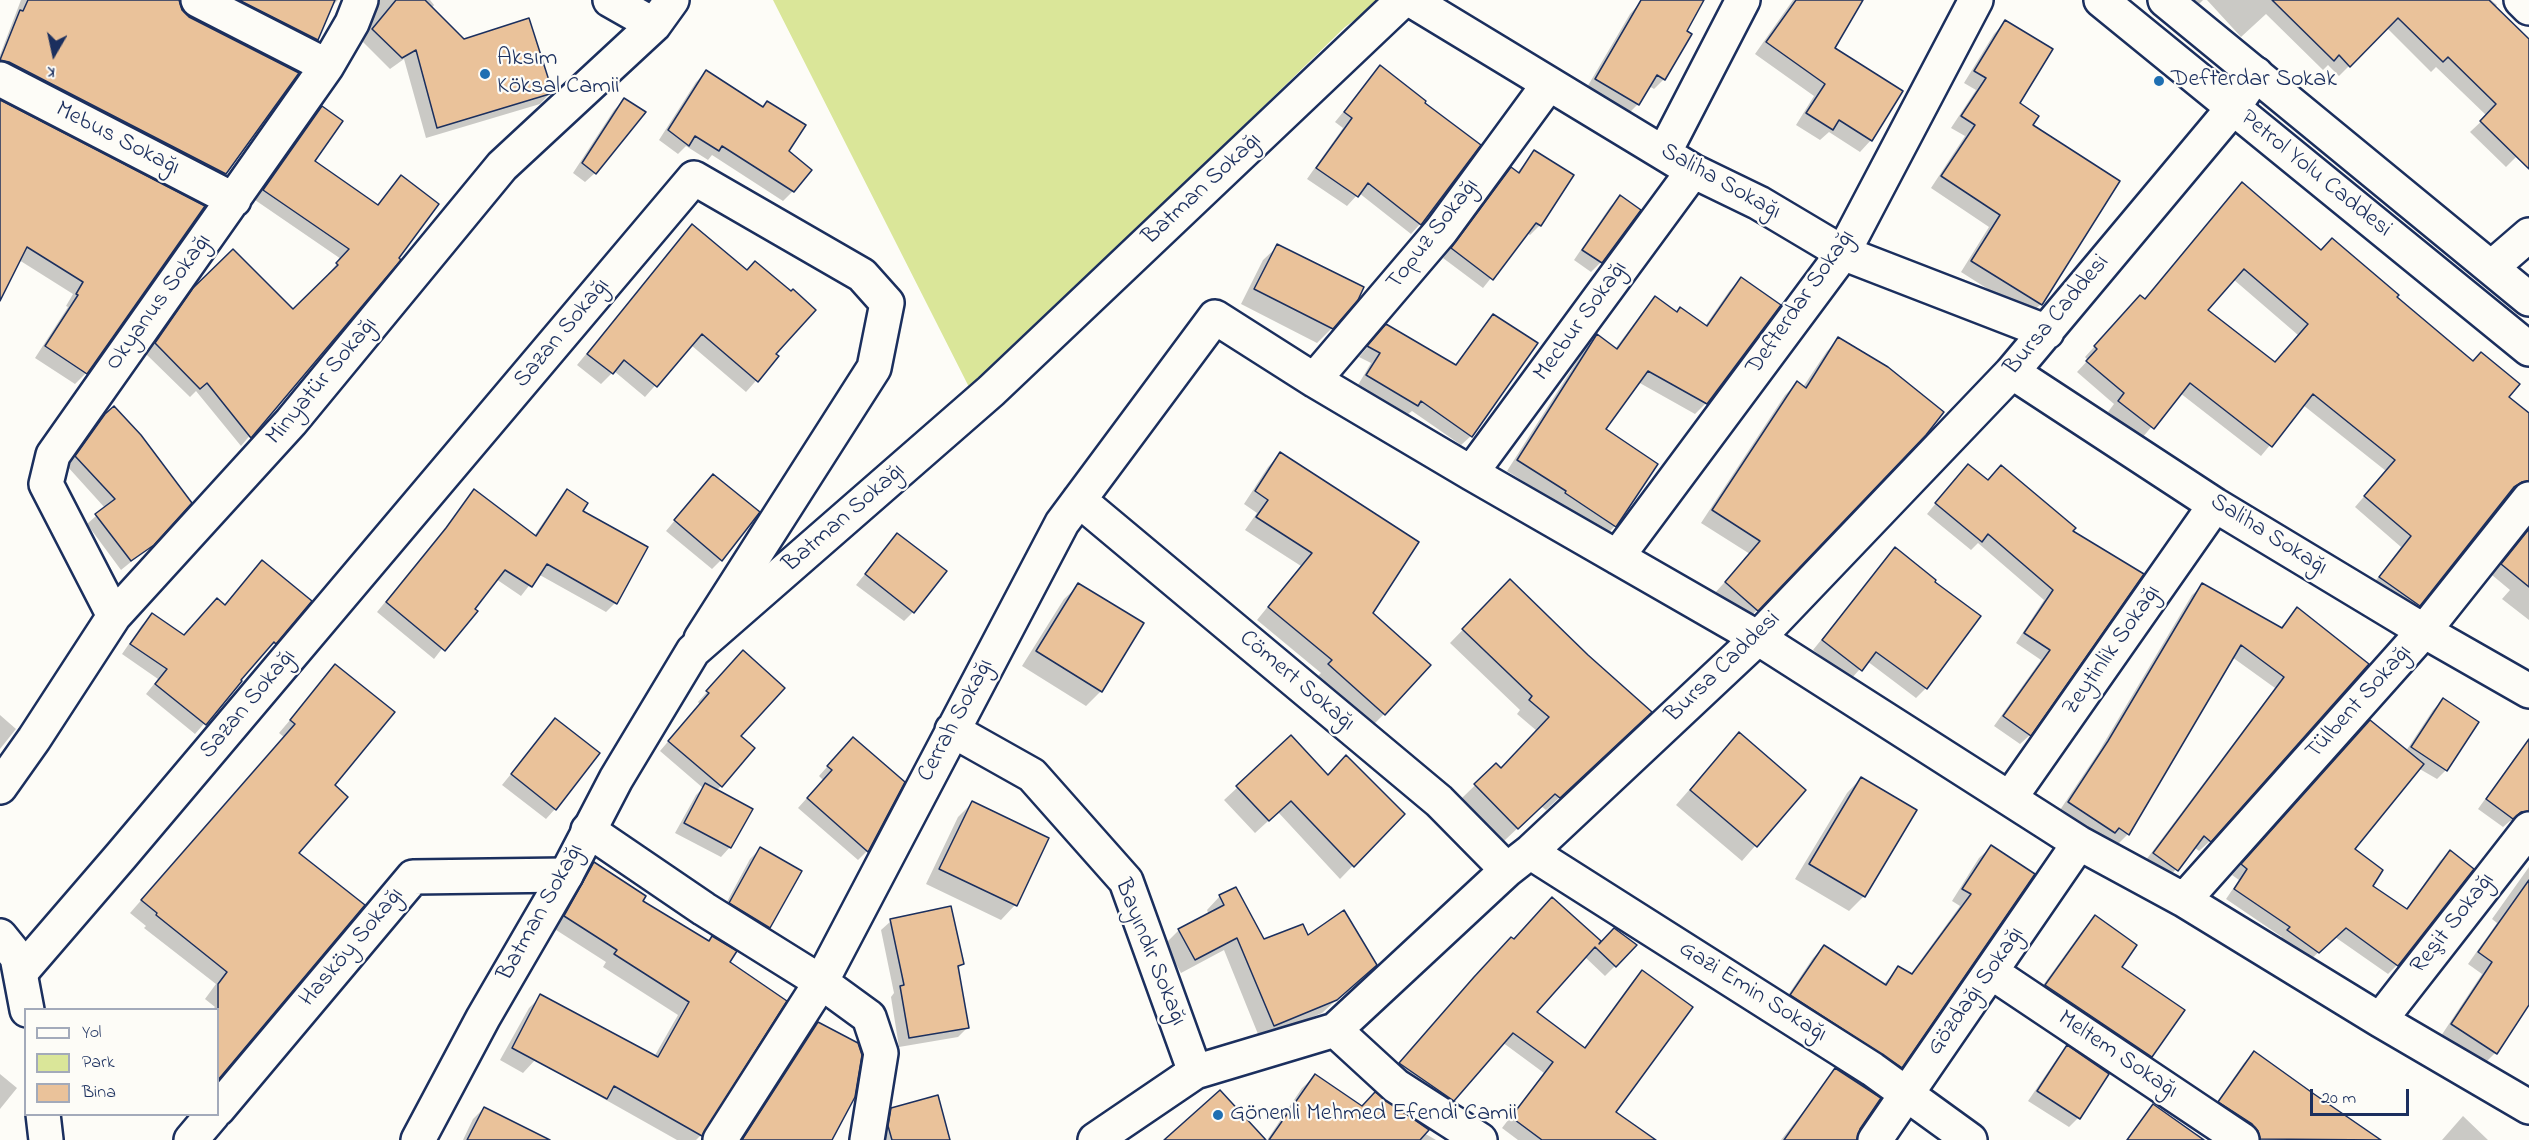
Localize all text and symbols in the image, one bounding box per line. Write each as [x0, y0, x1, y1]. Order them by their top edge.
north arrow [24, 24, 84, 84]
place label: Aksım Köksal Camii [497, 46, 620, 102]
text: K [45, 59, 57, 84]
marker: Aksım Köksal Camii [478, 67, 492, 81]
place label: Defterdar Sokak [2171, 67, 2337, 95]
marker: Defterdar Sokak [2152, 74, 2166, 88]
street label: Mebus Sokağı [50, 96, 184, 184]
street label: Petrol Yolu Caddesi [2233, 105, 2397, 245]
street label: Batman Sokağı [1137, 128, 1269, 252]
street label: Saliha Sokağı [1655, 138, 1785, 228]
street label: Topuz Sokağı [1381, 173, 1487, 297]
street label: Defterdar Sokağı [1741, 225, 1863, 381]
street label: Okyanus Sokağı [101, 229, 219, 377]
street label: Bursa Caddesi [1999, 250, 2117, 382]
street label: Mecbur Sokağı [1529, 256, 1635, 388]
street label: Sazan Sokağı [509, 273, 617, 395]
street label: Minyatür Sokağı [261, 312, 385, 452]
street label: Batman Sokağı [778, 458, 912, 580]
street label: Saliha Sokağı [2204, 489, 2332, 583]
street label: Zeytinlik Sokağı [2057, 580, 2169, 722]
street label: Bursa Caddesi [1660, 606, 1788, 730]
street label: Cömert Sokağı [1232, 625, 1360, 739]
street label: Tülbent Sokağı [2301, 639, 2419, 767]
street label: Sazan Sokağı [195, 644, 303, 766]
street label: Cerrah Sokağı [913, 655, 1001, 787]
street label: Batman Sokağı [492, 839, 592, 987]
street label: Reşit Sokağı [2406, 868, 2502, 980]
street label: Bayındır Sokağı [1107, 875, 1191, 1031]
street label: Hasköy Sokağı [295, 882, 411, 1014]
street label: Gözdağı Sokağı [1922, 922, 2032, 1062]
street label: Gazi Emin Sokağı [1673, 936, 1831, 1050]
street label: Meltem Sokağı [2052, 1005, 2182, 1107]
legend [24, 1008, 219, 1116]
text: Yol [82, 1020, 102, 1046]
text: Park [82, 1050, 115, 1076]
scale bar [2313, 1077, 2412, 1115]
text: Bina [82, 1080, 116, 1106]
text: 20 m [2321, 1086, 2356, 1112]
place label: Gönenli Mehmed Efendi Camii [1230, 1101, 1517, 1129]
marker: Gönenli Mehmed Efendi Camii [1211, 1108, 1225, 1122]

